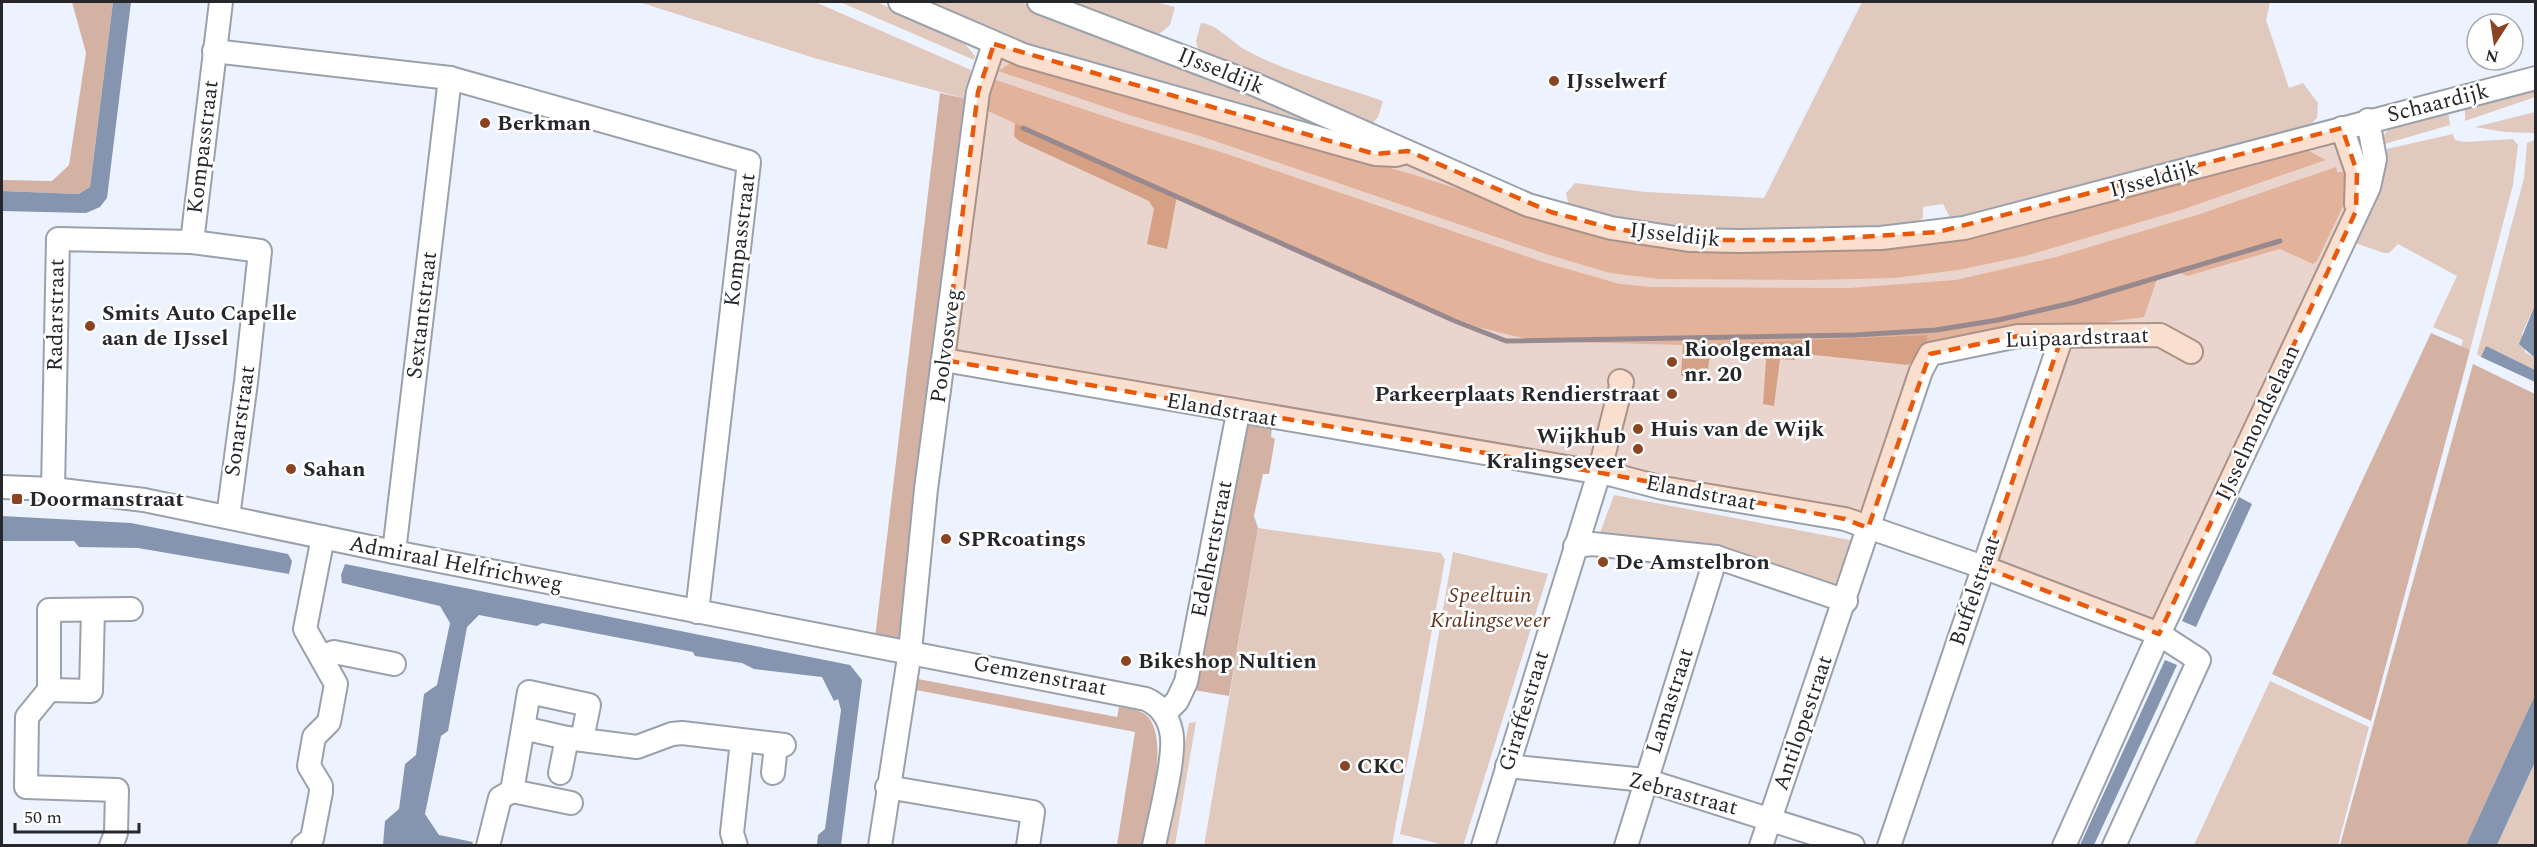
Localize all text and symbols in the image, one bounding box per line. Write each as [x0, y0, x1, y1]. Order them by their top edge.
north arrow [2465, 12, 2525, 72]
street label: IJsseldijk [1173, 39, 1269, 103]
text: N [2483, 43, 2501, 69]
place label: IJsselwerf [1566, 65, 1668, 98]
marker: IJsselwerf [1547, 74, 1561, 88]
street label: Schaardijk [2384, 74, 2492, 132]
street label: Kompasstraat [178, 78, 228, 216]
place label: Berkman [497, 107, 592, 140]
marker: Berkman [478, 116, 492, 130]
street label: IJsseldijk [2106, 151, 2202, 207]
street label: Kompasstraat [715, 171, 765, 309]
street label: IJsseldijk [1628, 214, 1722, 256]
street label: Sextantstraat [398, 249, 446, 381]
street label: Radarstraat [39, 258, 73, 372]
street label: Poolvosweg [922, 287, 970, 405]
place label: Smits Auto Capelle aan de IJssel [102, 297, 297, 355]
marker: Smits Auto Capelle aan de IJssel [83, 319, 97, 333]
street label: Luipaardstraat [2005, 319, 2150, 357]
place label: Rioolgemaal nr. 20 [1684, 333, 1811, 391]
street label: IJsselmondselaan [2207, 339, 2309, 507]
marker: Rioolgemaal nr. 20 [1665, 355, 1679, 369]
street label: Sonarstraat [216, 363, 264, 479]
place label: Parkeerplaats Rendierstraat [1374, 378, 1660, 411]
street label: Elandstraat [1164, 384, 1280, 436]
marker: Parkeerplaats Rendierstraat [1665, 387, 1679, 401]
place label: Huis van de Wijk [1650, 413, 1825, 446]
place label: Wijkhub Kralingseveer [1486, 420, 1627, 478]
marker: Huis van de Wijk [1631, 422, 1645, 436]
marker: Wijkhub Kralingseveer [1631, 442, 1645, 456]
place label: Sahan [303, 453, 366, 486]
marker: Sahan [284, 462, 298, 476]
street label: Elandstraat [1643, 466, 1759, 520]
street label: Edelhertstraat [1183, 477, 1242, 621]
place label: Doormanstraat [29, 483, 184, 516]
marker: Doormanstraat [10, 492, 24, 506]
place label: SPRcoatings [958, 523, 1086, 556]
street label: Admiraal Helfrichweg [346, 527, 566, 601]
street label: Buffelstraat [1941, 531, 2009, 651]
marker: SPRcoatings [939, 532, 953, 546]
place label: De Amstelbron [1615, 546, 1770, 579]
marker: De Amstelbron [1596, 555, 1610, 569]
park label: Speeltuin Kralingseveer [1430, 579, 1551, 637]
street label: Lamastraat [1637, 643, 1703, 758]
place label: Bikeshop Nultien [1138, 645, 1317, 678]
street label: Giraffestraat [1490, 646, 1558, 775]
street label: Gemzenstraat [970, 647, 1110, 705]
street label: Antilopestraat [1764, 651, 1842, 795]
marker: Bikeshop Nultien [1119, 654, 1133, 668]
place label: CKC [1357, 750, 1405, 783]
marker: CKC [1338, 759, 1352, 773]
street label: Zebrastraat [1625, 764, 1742, 824]
scale bar [15, 796, 140, 834]
text: 50 m [24, 804, 62, 831]

